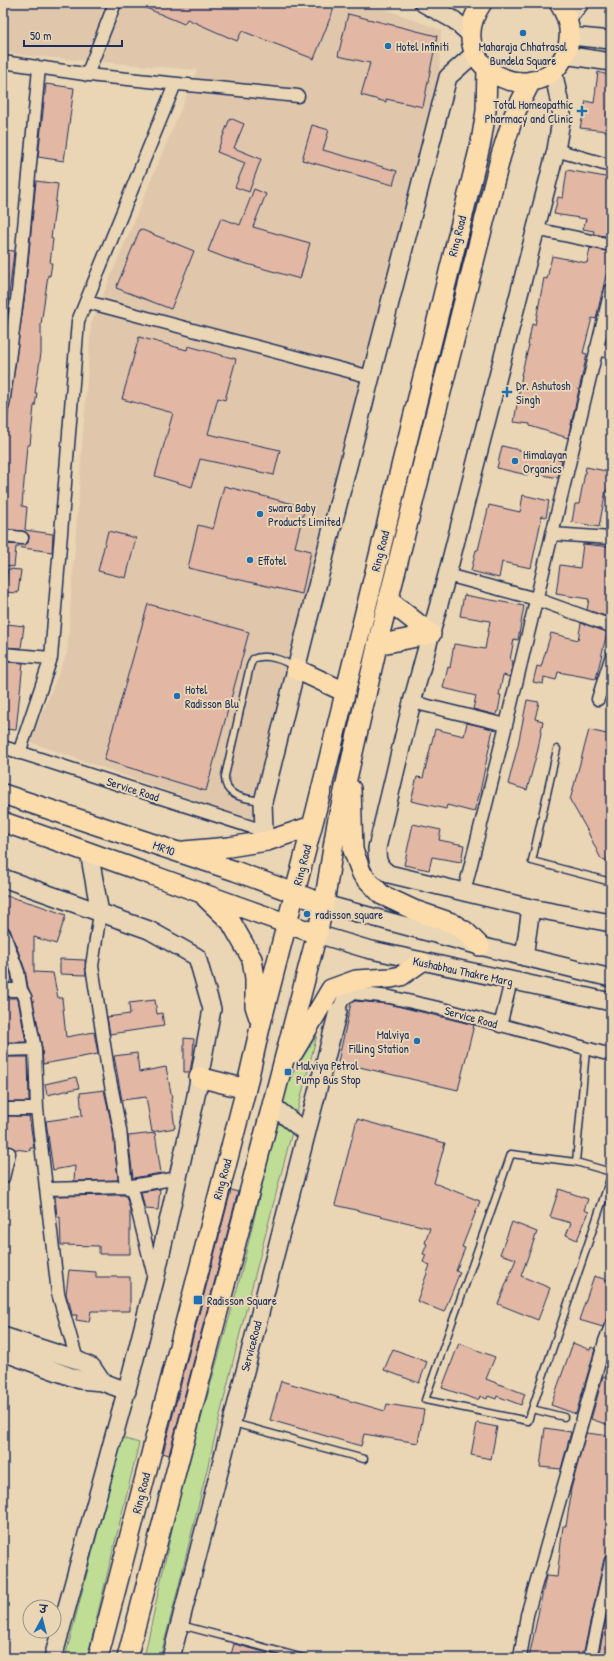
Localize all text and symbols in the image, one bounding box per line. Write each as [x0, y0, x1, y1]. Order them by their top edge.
scale bar [24, 22, 122, 48]
text: 50 m [30, 27, 51, 44]
marker: Maharaja Chhatrasal Bundela Square [518, 28, 528, 38]
place label: Hotel Infiniti [396, 38, 449, 55]
place label: Maharaja Chhatrasal Bundela Square [479, 38, 568, 69]
marker: Hotel Infiniti [383, 41, 393, 51]
place label: Total Homeopathic Pharmacy and Clinic [485, 96, 573, 127]
marker: Total Homeopathic Pharmacy and Clinic [576, 105, 588, 117]
street label: Ring Road [444, 214, 470, 258]
place label: Dr. Ashutosh Singh [516, 377, 571, 408]
marker: Dr. Ashutosh Singh [501, 386, 513, 398]
place label: Himalayan Organics [523, 446, 567, 477]
marker: Himalayan Organics [510, 456, 520, 466]
place label: swara Baby Products Limited [268, 499, 341, 530]
marker: swara Baby Products Limited [255, 509, 265, 519]
street label: Ring Road [367, 529, 393, 573]
place label: Effotel [258, 552, 287, 569]
marker: Effotel [245, 555, 255, 565]
place label: Hotel Radisson Blu [185, 681, 239, 712]
marker: Hotel Radisson Blu [172, 691, 182, 701]
street label: Service Road [105, 773, 162, 806]
street label: MR10 [151, 836, 177, 860]
street label: Ring Road [289, 843, 315, 887]
place label: radisson square [315, 906, 383, 923]
marker: radisson square [302, 909, 312, 919]
street label: Kushabhau Thakre Marg [411, 952, 515, 990]
street label: Service Road [443, 1002, 500, 1032]
place label: Malviya Filling Station [348, 1026, 409, 1057]
marker: Malviya Filling Station [412, 1036, 422, 1046]
place label: Malviya Petrol Pump Bus Stop [296, 1057, 361, 1088]
marker: Malviya Petrol Pump Bus Stop [283, 1067, 293, 1077]
street label: Ring Road [208, 1157, 236, 1201]
place label: Radisson Square [207, 1292, 277, 1309]
marker: Radisson Square [192, 1294, 204, 1306]
street label: ServiceRoad [236, 1319, 266, 1373]
street label: Ring Road [128, 1471, 154, 1515]
north arrow [22, 1599, 62, 1639]
text: उ [38, 1602, 49, 1617]

